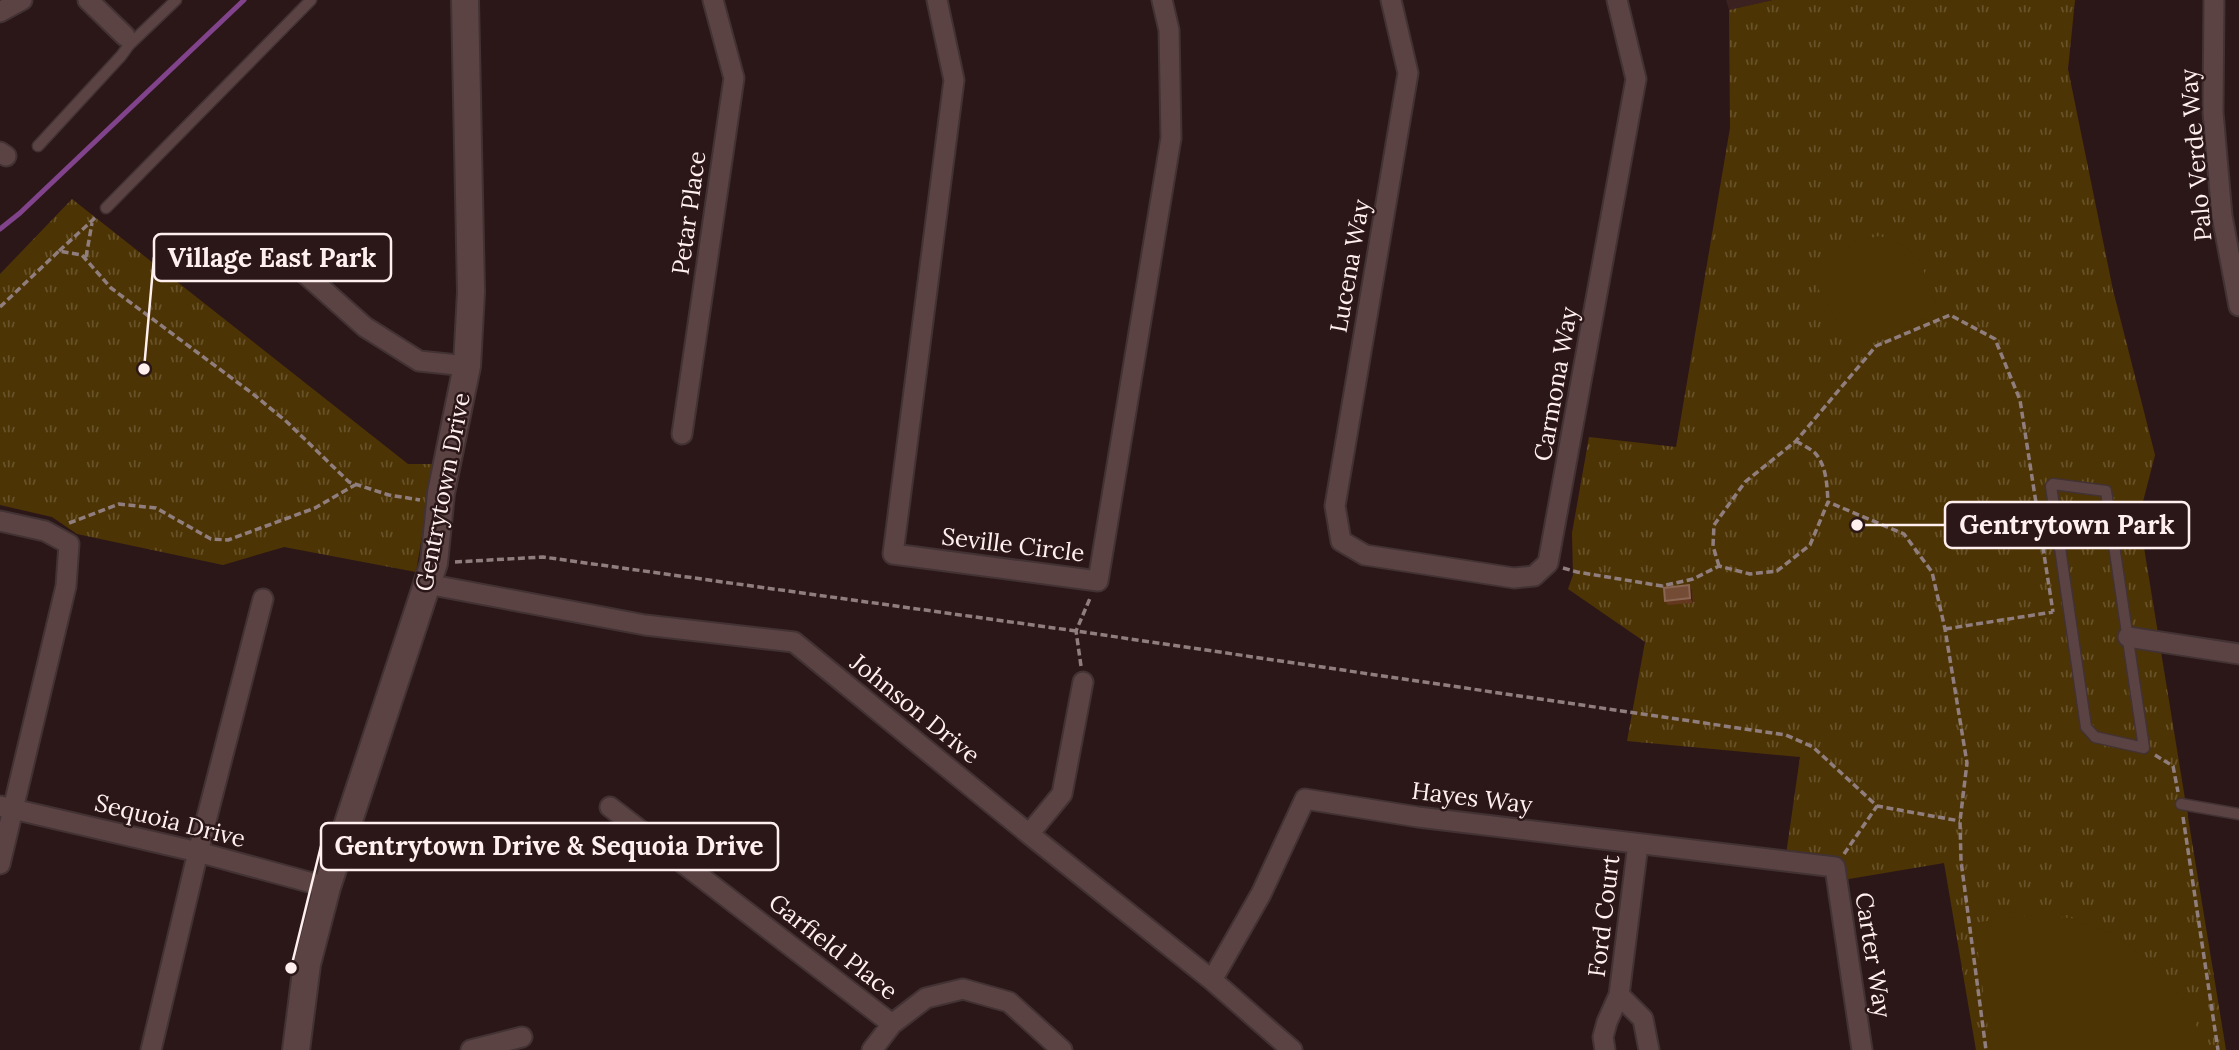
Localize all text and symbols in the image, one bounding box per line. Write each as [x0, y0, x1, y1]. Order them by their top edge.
street label: Palo Verde Way [2172, 67, 2218, 243]
street label: Petar Place [664, 149, 713, 277]
street label: Lucena Way [1323, 196, 1377, 335]
callout: Village East Park [154, 234, 391, 281]
text: Village East Park [168, 241, 376, 274]
street label: Carmona Way [1527, 304, 1584, 463]
street label: Gentrytown Drive [408, 390, 477, 594]
callout: Gentrytown Park [1945, 502, 2189, 548]
text: Gentrytown Park [1959, 508, 2175, 541]
street label: Seville Circle [940, 520, 1086, 569]
street label: Johnson Drive [843, 646, 986, 770]
street label: Hayes Way [1410, 775, 1534, 820]
street label: Sequoia Drive [92, 787, 249, 854]
callout: Gentrytown Drive & Sequoia Drive [321, 823, 778, 870]
text: Gentrytown Drive & Sequoia Drive [334, 829, 764, 862]
street label: Ford Court [1581, 852, 1626, 979]
street label: Garfield Place [763, 887, 904, 1007]
street label: Carter Way [1848, 890, 1899, 1020]

